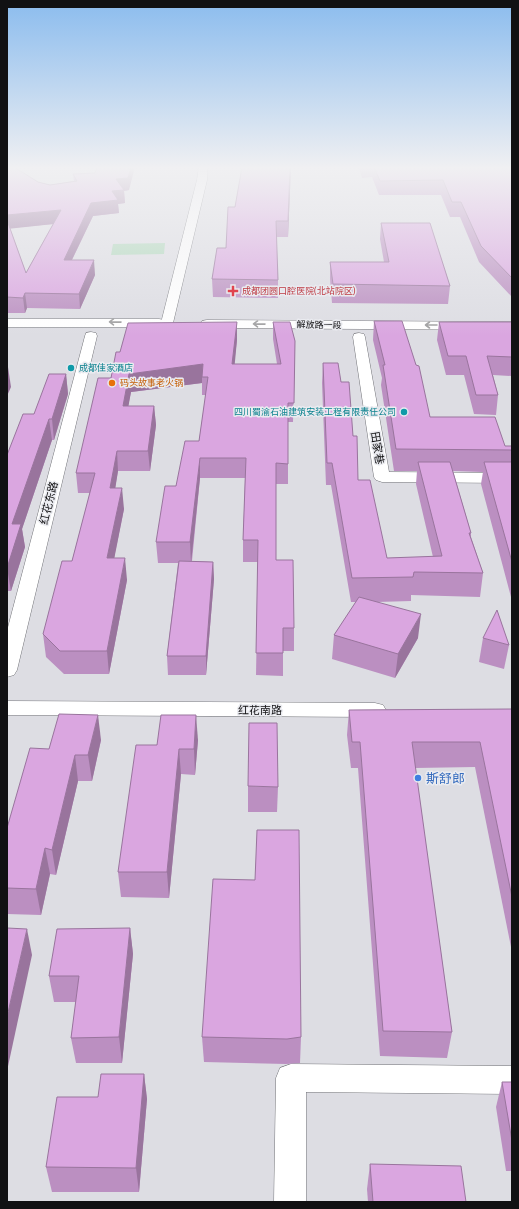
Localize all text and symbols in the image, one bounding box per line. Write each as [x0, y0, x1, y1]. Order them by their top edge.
marker: 成都团圆口腔医院(北站院区) [227, 285, 239, 297]
place label: 成都团圆口腔医院(北站院区) [242, 286, 356, 296]
one-way arrow [109, 319, 122, 326]
one-way arrow [253, 320, 266, 328]
street label: 解放路一段 [296, 320, 342, 330]
one-way arrow [425, 321, 438, 329]
marker: 成都佳家酒店 [66, 363, 76, 373]
place label: 成都佳家酒店 [79, 363, 133, 373]
marker: 码头故事老火锅 [107, 378, 117, 388]
place label: 码头故事老火锅 [120, 378, 183, 388]
place label: 四川蜀渝石油建筑安装工程有限责任公司 [234, 407, 396, 417]
marker: 四川蜀渝石油建筑安装工程有限责任公司 [399, 407, 409, 417]
street label: 田家巷 [368, 431, 386, 465]
street label: 红花东路 [37, 480, 61, 526]
street label: 红花南路 [238, 704, 282, 717]
place label: 斯舒郎 [426, 771, 465, 786]
marker: 斯舒郎 [413, 773, 423, 783]

